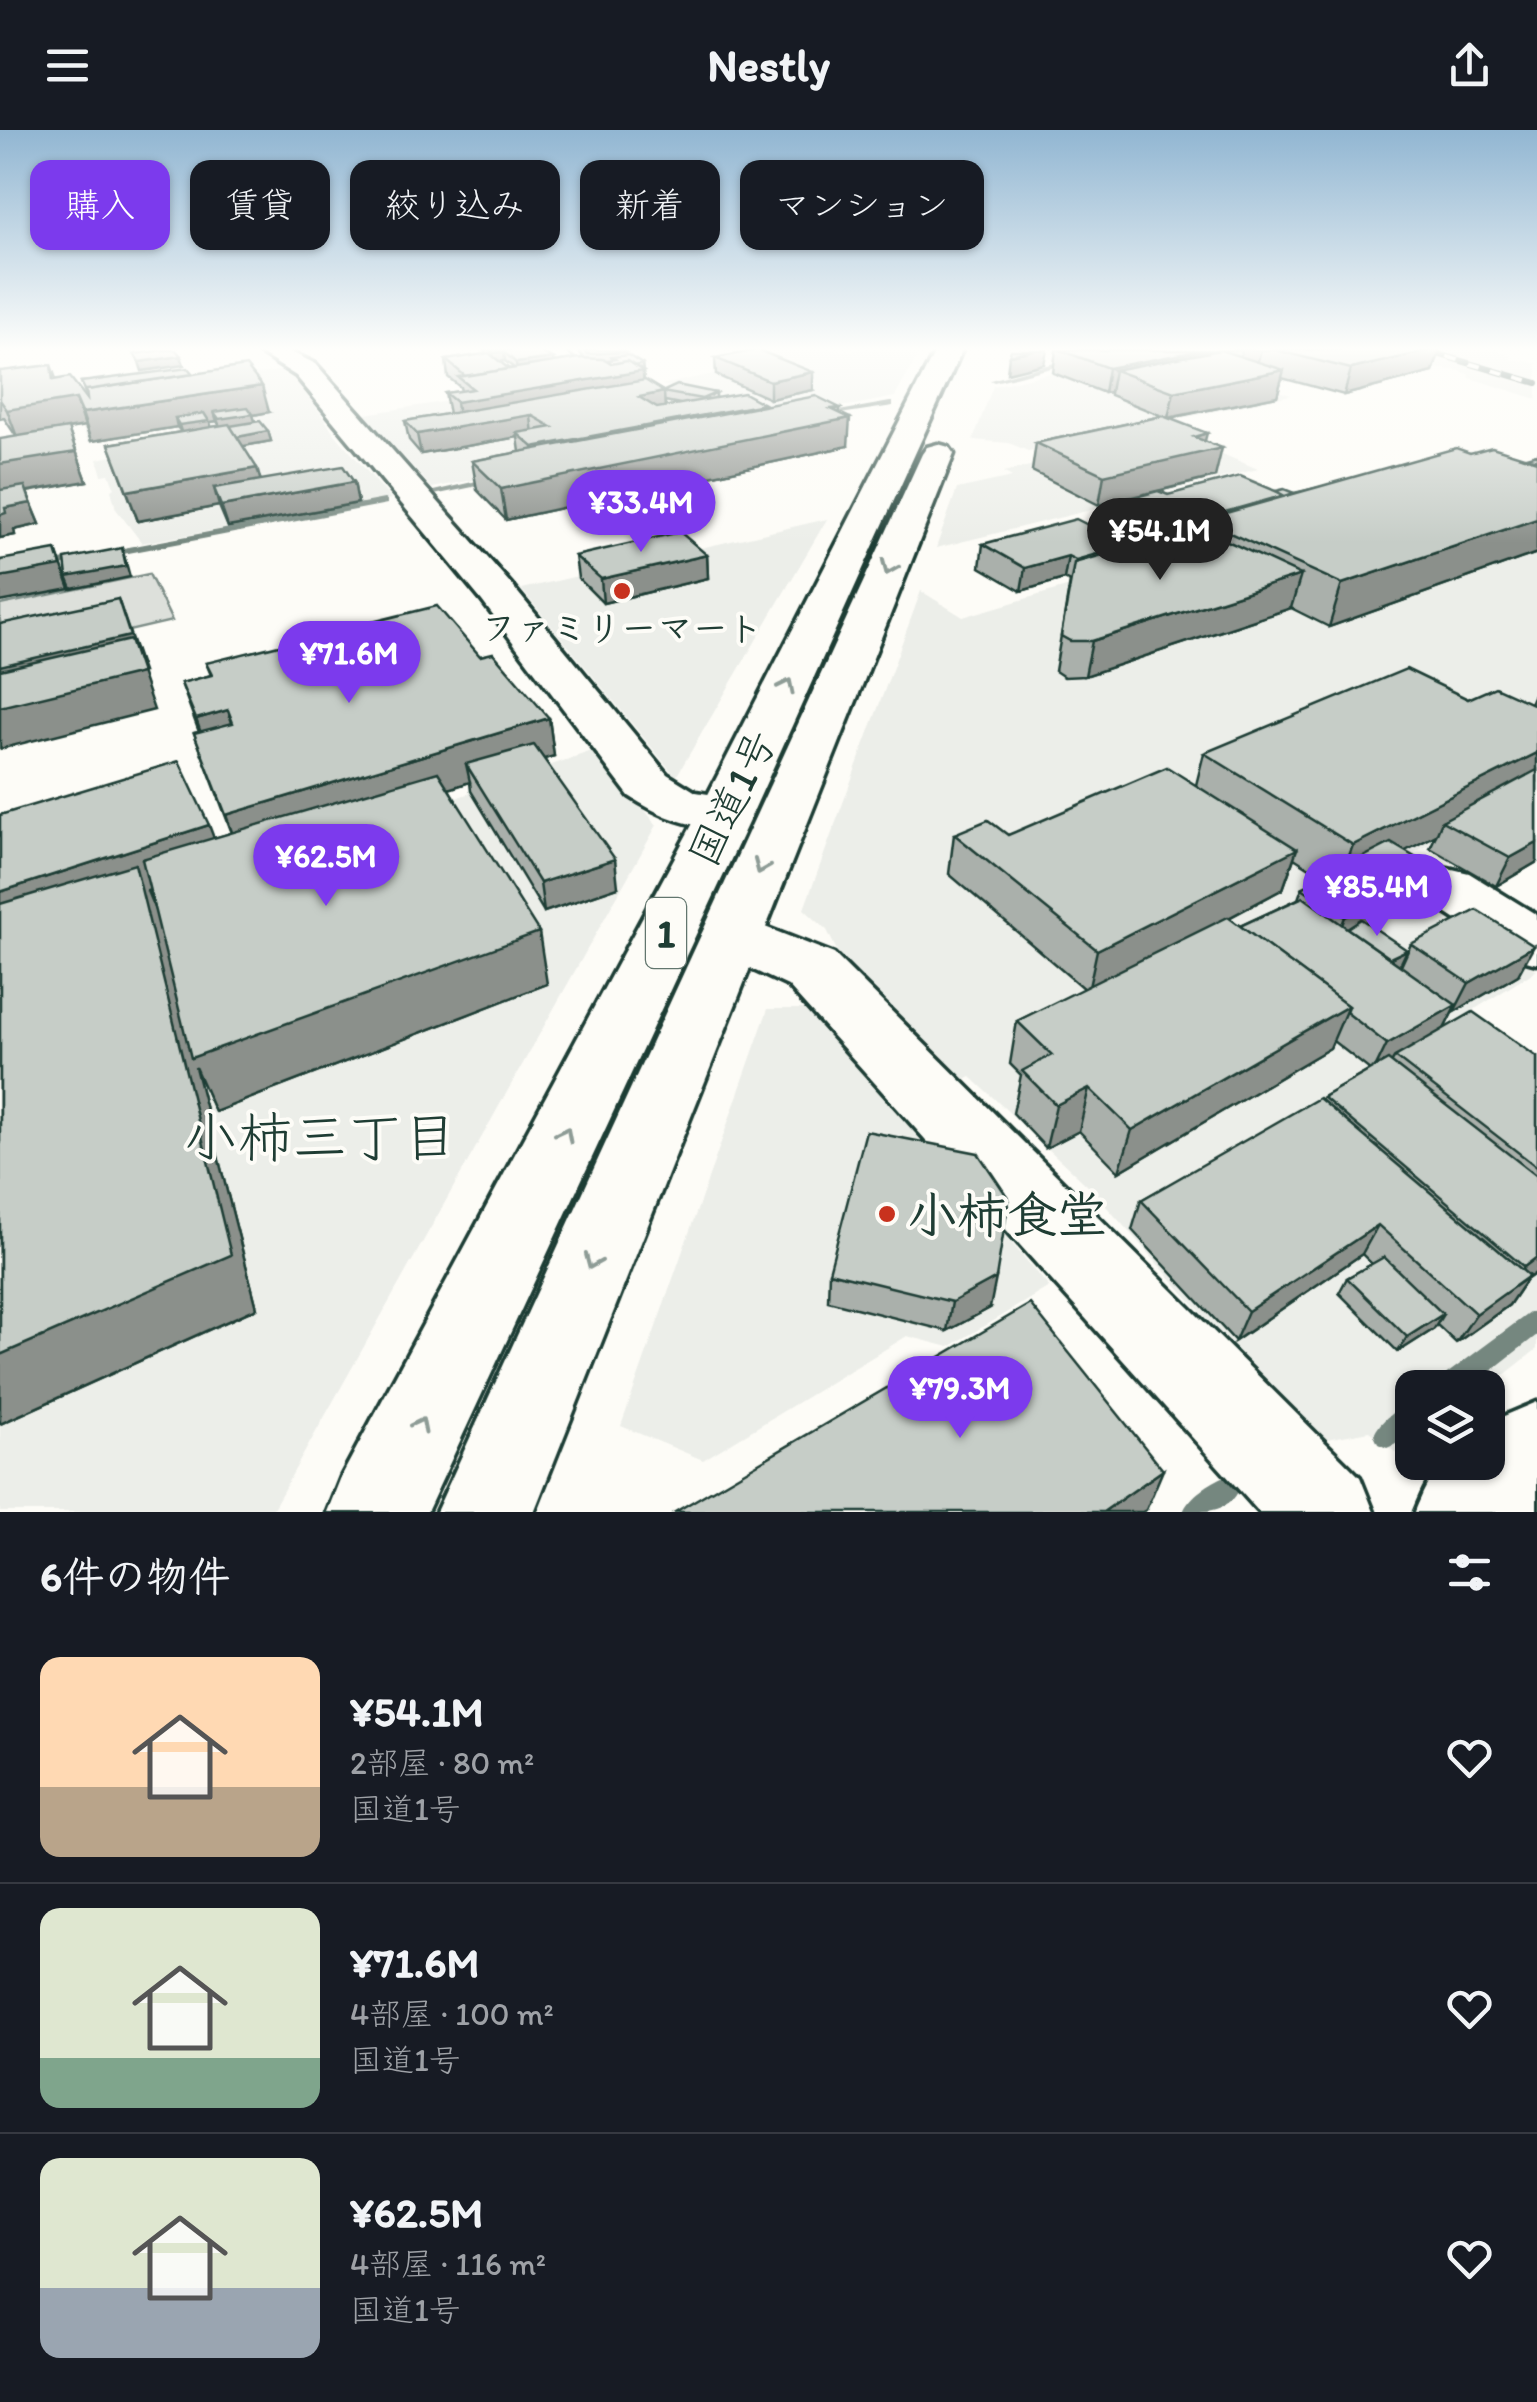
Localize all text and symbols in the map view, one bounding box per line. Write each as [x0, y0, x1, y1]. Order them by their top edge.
icon: menu [40, 38, 95, 93]
text: Nestly [707, 38, 830, 92]
icon: share [1442, 38, 1497, 93]
chip: 購入 [30, 160, 170, 250]
chip: 賃貸 [190, 160, 330, 250]
chip: 絞り込み [350, 160, 560, 250]
chip: 新着 [580, 160, 720, 250]
chip: マンション [740, 160, 984, 250]
pin: ¥33.4M [560, 470, 722, 555]
text: ¥33.4M [588, 483, 694, 521]
pin: ¥54.1M [1079, 498, 1241, 583]
text: ¥54.1M [1109, 511, 1211, 549]
one-way arrow [881, 558, 901, 576]
marker: ファミリーマート [611, 580, 633, 602]
place label: ファミリーマート [481, 607, 763, 649]
pin: ¥71.6M [268, 621, 430, 706]
text: ¥71.6M [300, 634, 398, 672]
one-way arrow [774, 678, 794, 696]
street label: 国道1号 [677, 721, 787, 875]
pin: ¥62.5M [245, 824, 407, 909]
text: ¥62.5M [275, 837, 377, 875]
pin: ¥85.4M [1296, 854, 1458, 939]
one-way arrow [753, 857, 773, 875]
text: ¥85.4M [1325, 867, 1429, 905]
road number: 1 [646, 898, 686, 968]
district label: 小柿三丁目 [182, 1104, 458, 1170]
one-way arrow [553, 1127, 572, 1145]
place label: 小柿食堂 [907, 1184, 1107, 1245]
marker: 小柿食堂 [876, 1203, 898, 1225]
one-way arrow [584, 1252, 604, 1270]
pin: ¥79.3M [879, 1356, 1041, 1441]
text: ¥79.3M [910, 1369, 1011, 1407]
map controls [1395, 1370, 1505, 1480]
button: layers [1395, 1370, 1505, 1480]
one-way arrow [407, 1417, 427, 1435]
icon: filters [1442, 1545, 1497, 1600]
text: 6件の物件 [40, 1551, 230, 1602]
text: ¥54.1M [350, 1686, 484, 1737]
icon: home [120, 1697, 240, 1817]
icon: heart [1442, 1730, 1497, 1785]
text: 2部屋 · 80 m² [350, 1744, 534, 1782]
text: 国道1号 [350, 1790, 461, 1828]
text: ¥71.6M [350, 1937, 479, 1988]
icon: home [120, 1948, 240, 2068]
icon: heart [1442, 1981, 1497, 2036]
text: 4部屋 · 100 m² [350, 1995, 554, 2033]
text: 国道1号 [350, 2041, 461, 2079]
text: ¥62.5M [350, 2187, 483, 2238]
icon: home [120, 2198, 240, 2318]
icon: heart [1442, 2231, 1497, 2286]
text: 4部屋 · 116 m² [350, 2245, 546, 2283]
text: 国道1号 [350, 2291, 461, 2329]

